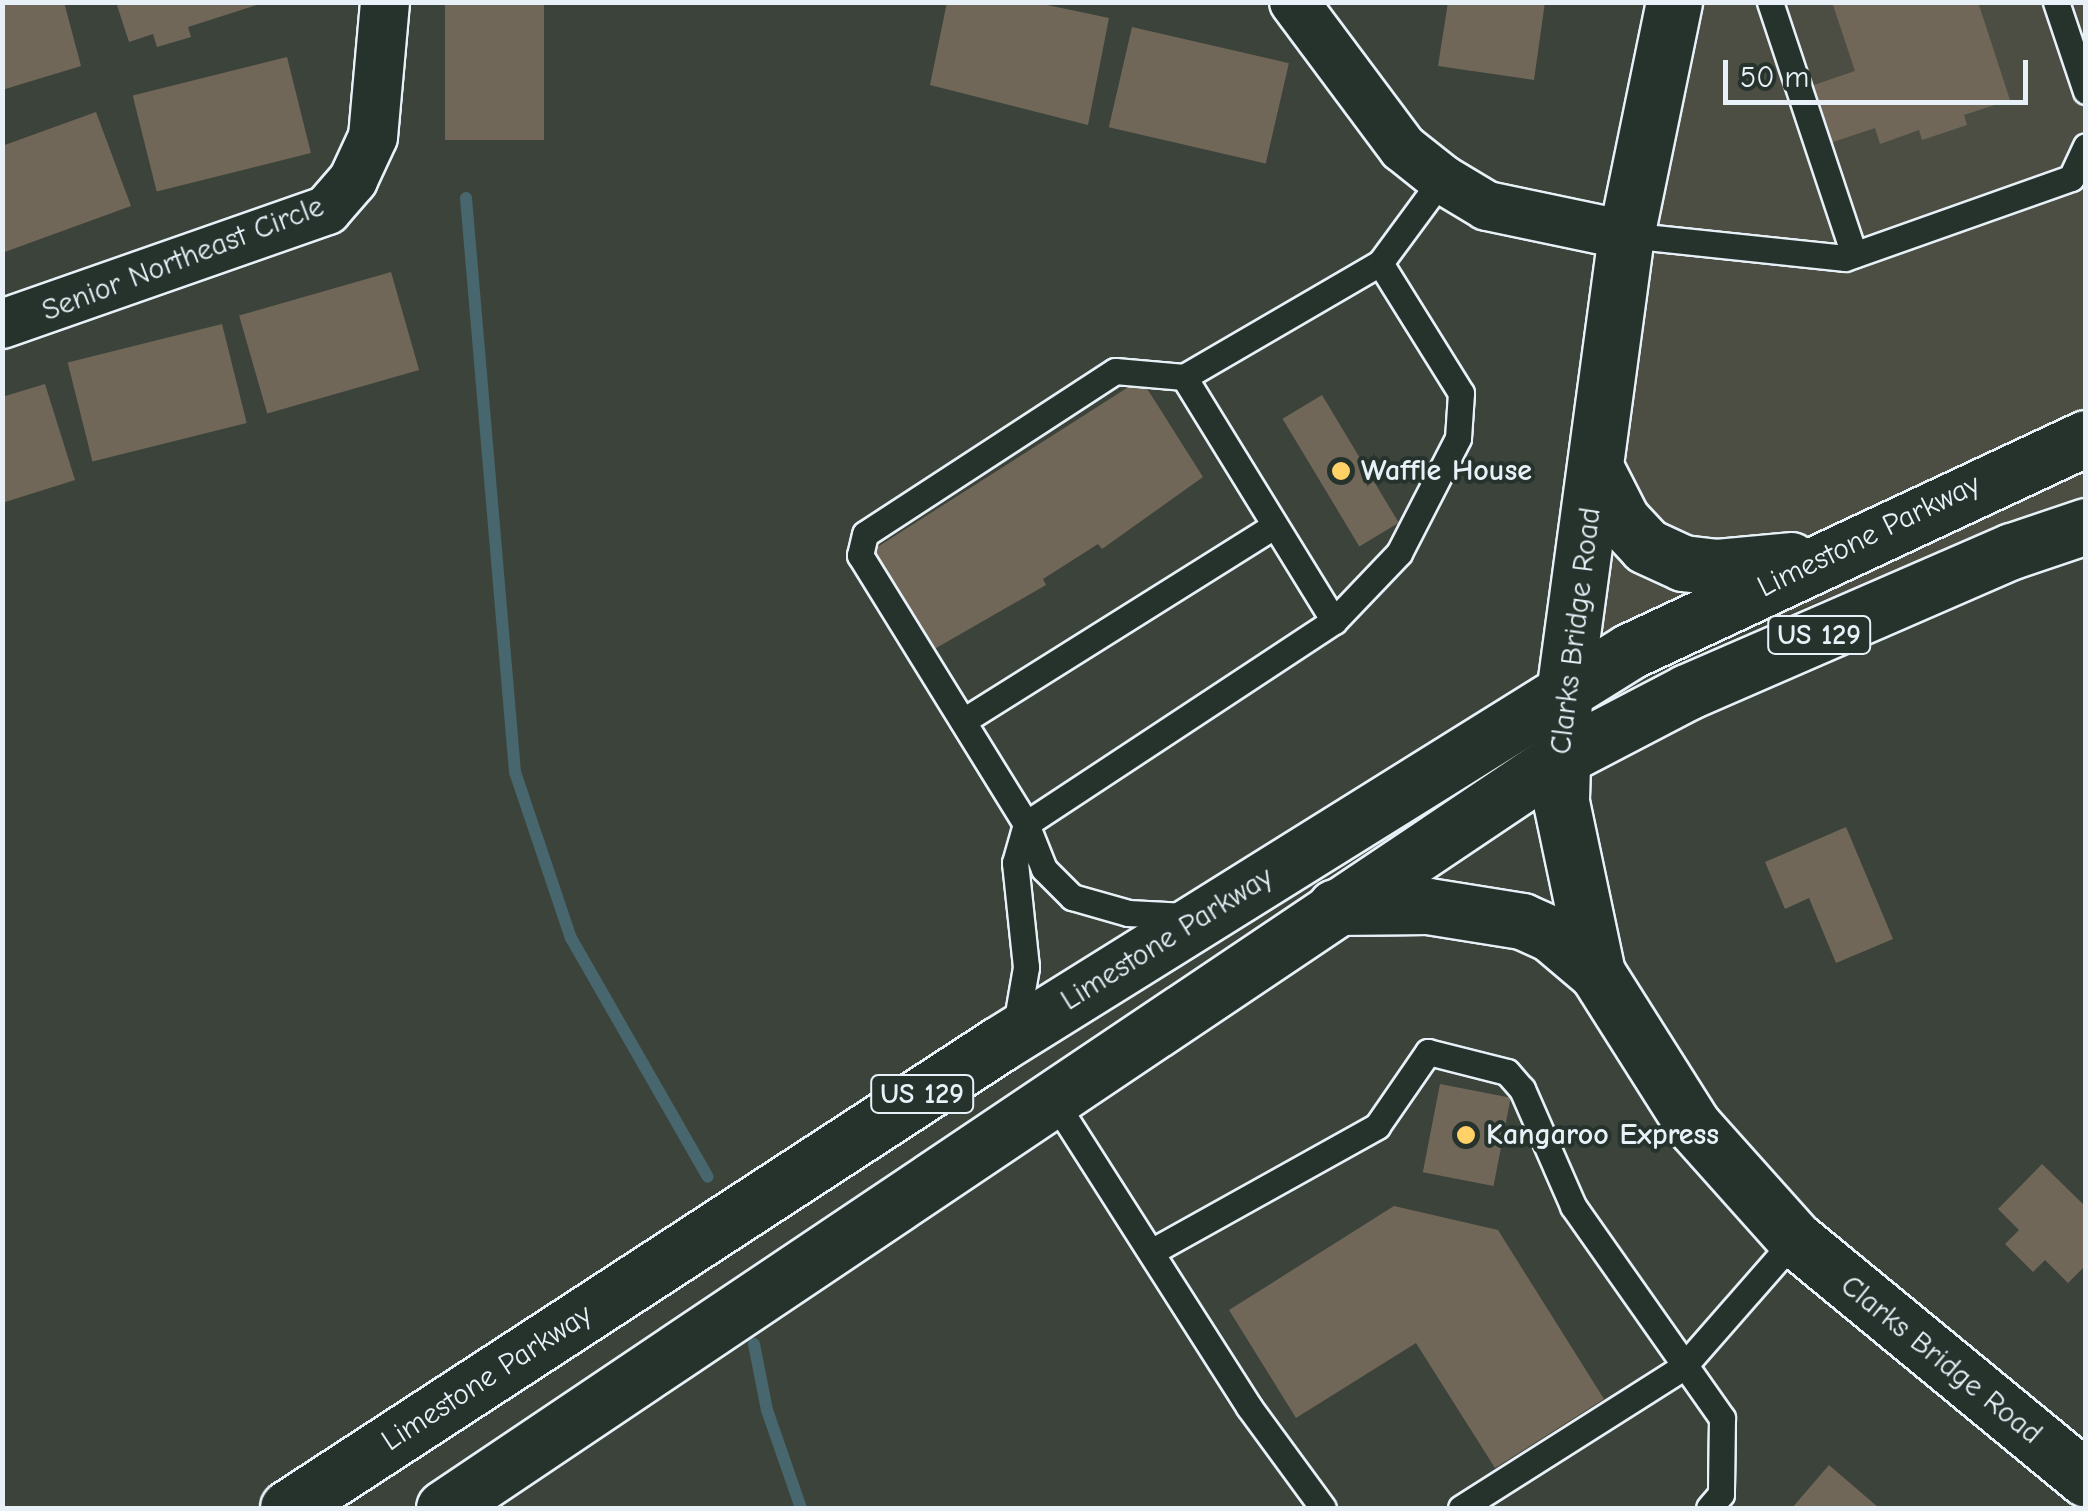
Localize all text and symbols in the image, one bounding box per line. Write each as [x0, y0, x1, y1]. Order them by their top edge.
scale bar [1728, 40, 2033, 102]
text: 50 m [1740, 60, 1809, 95]
street label: Senior Northeast Circle [37, 189, 329, 329]
place label: Waffle House [1361, 453, 1532, 489]
marker: Waffle House [1330, 460, 1352, 482]
street label: Limestone Parkway [1752, 467, 1986, 605]
street label: Clarks Bridge Road [1543, 506, 1609, 756]
road number: US 129 [1766, 612, 1872, 658]
street label: Limestone Parkway [1054, 859, 1280, 1019]
road number: US 129 [870, 1071, 974, 1117]
place label: Kangaroo Express [1486, 1117, 1719, 1153]
marker: Kangaroo Express [1455, 1124, 1477, 1146]
street label: Clarks Bridge Road [1833, 1268, 2049, 1452]
street label: Limestone Parkway [375, 1297, 599, 1459]

